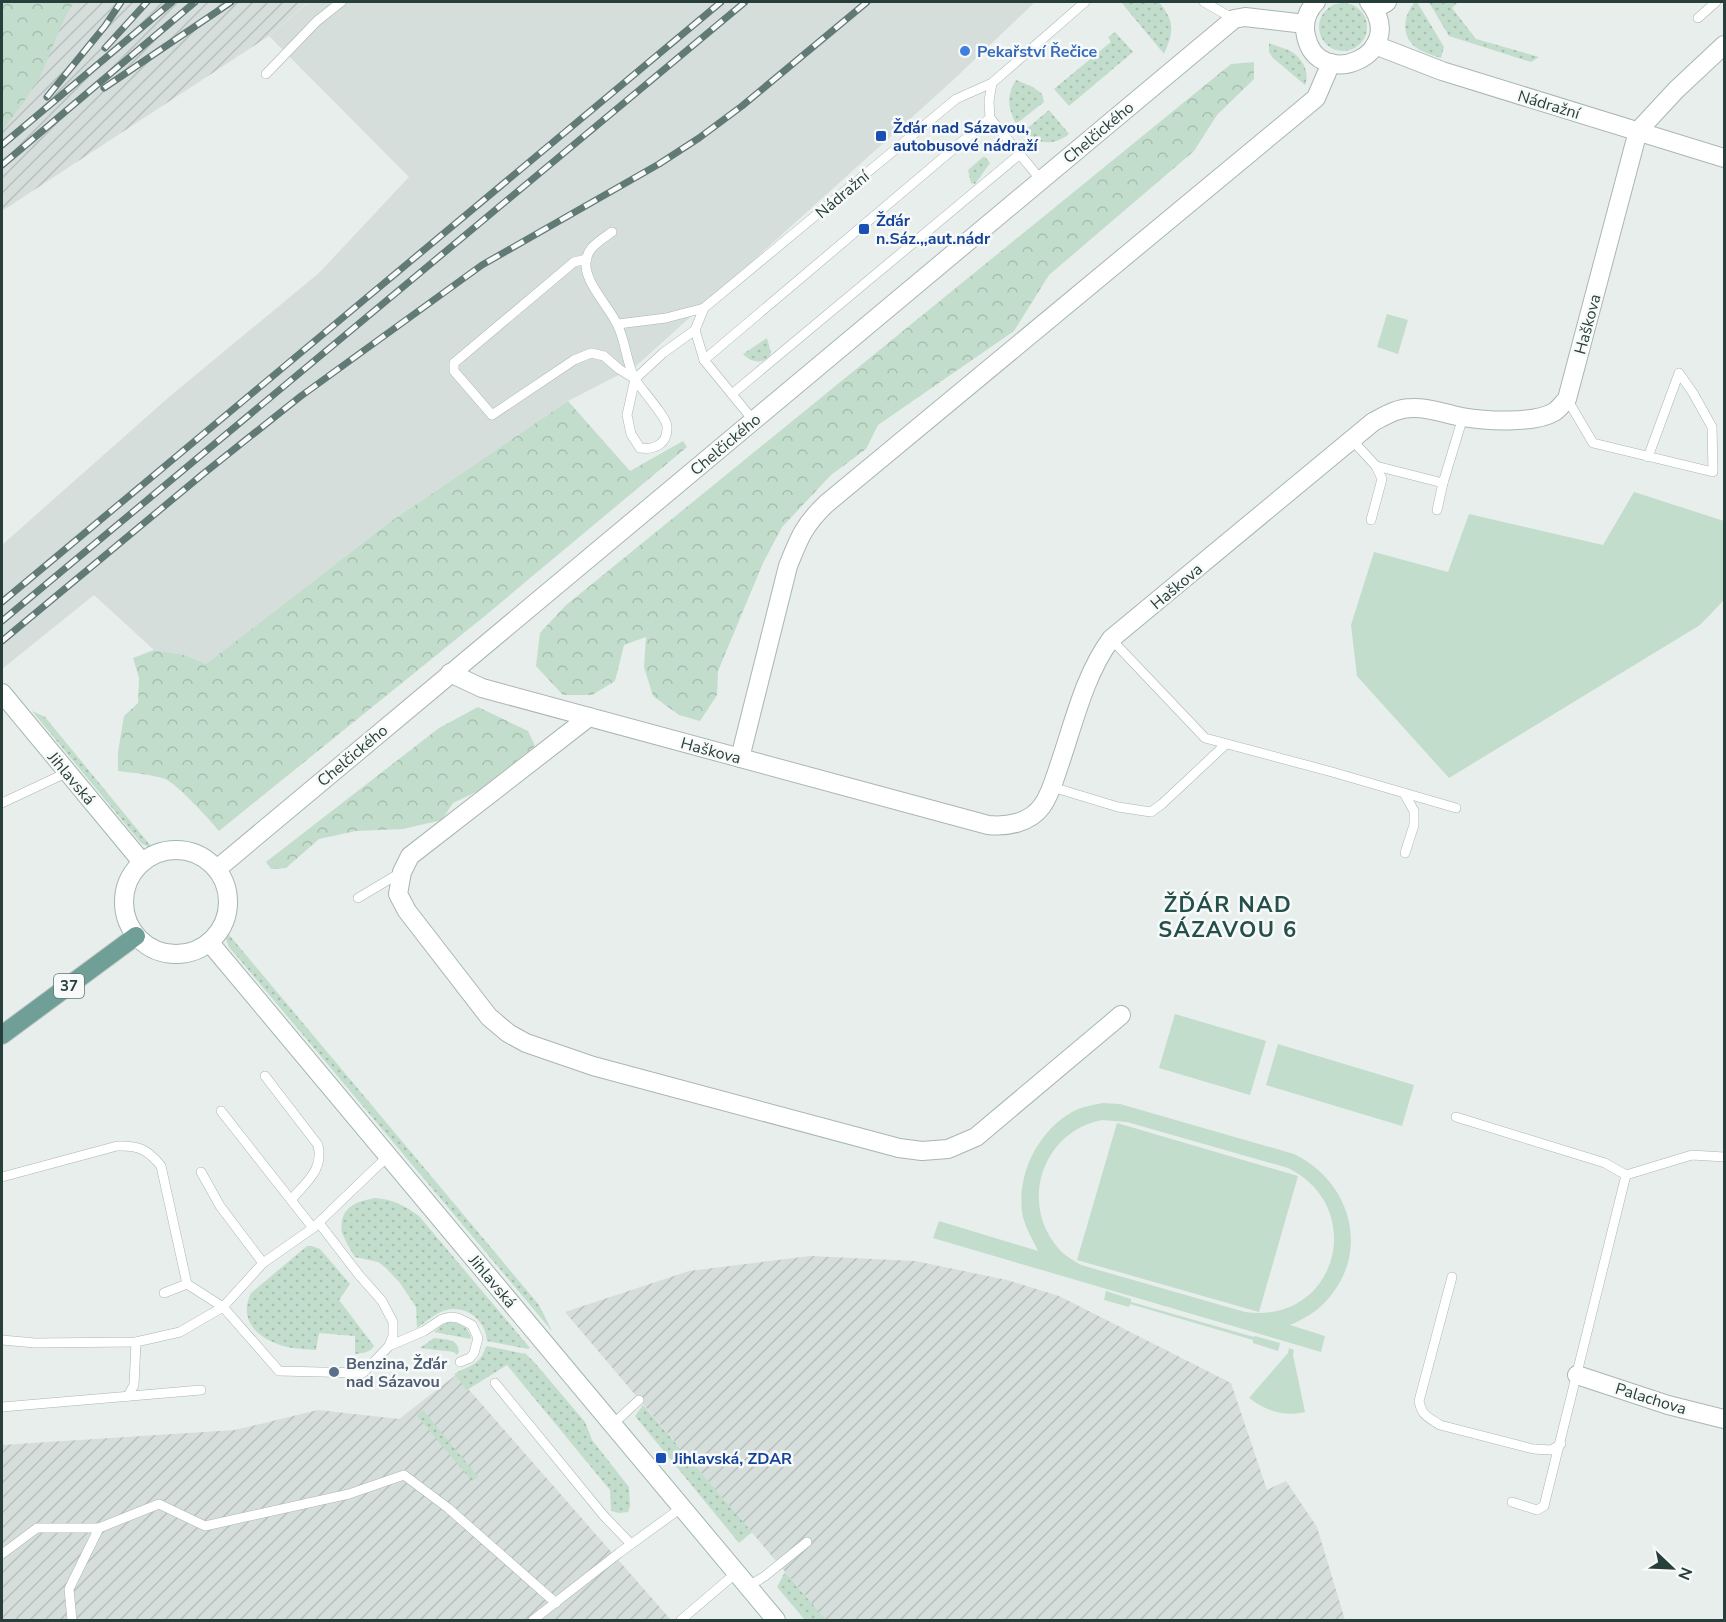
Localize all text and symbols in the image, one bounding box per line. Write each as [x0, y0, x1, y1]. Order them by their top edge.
place label: Pekařství Řečice [977, 41, 1097, 63]
marker: Pekařství Řečice [958, 44, 972, 58]
street label: Nádražní [1515, 85, 1584, 125]
street label: Chelčického [1059, 97, 1139, 169]
place label: Žďár nad Sázavou, autobusové nádraží [893, 117, 1039, 157]
marker: Žďár nad Sázavou, autobusové nádraží [874, 129, 888, 143]
street label: Nádražní [811, 165, 875, 224]
place label: Žďár n.Sáz.,,aut.nádr [876, 210, 991, 250]
marker: Žďár n.Sáz.,,aut.nádr [857, 222, 871, 236]
street label: Haškova [1569, 292, 1607, 357]
street label: Chelčického [686, 409, 766, 481]
street label: Haškova [1146, 559, 1207, 615]
street label: Chelčického [313, 720, 393, 792]
street label: Haškova [678, 732, 743, 770]
street label: Jihlavská [42, 747, 100, 810]
district label: ŽĎÁR NAD SÁZAVOU 6 [1158, 890, 1298, 945]
road number: 37 [54, 974, 84, 998]
street label: Jihlavská [463, 1250, 521, 1313]
place label: Benzina, Žďár nad Sázavou [346, 1353, 448, 1393]
marker: Benzina, Žďár nad Sázavou [327, 1365, 341, 1379]
street label: Palachova [1612, 1378, 1689, 1420]
place label: Jihlavská, ZDAR [672, 1448, 792, 1470]
marker: Jihlavská, ZDAR [654, 1451, 668, 1465]
north arrow [1642, 1538, 1702, 1598]
text: N [1672, 1564, 1697, 1583]

